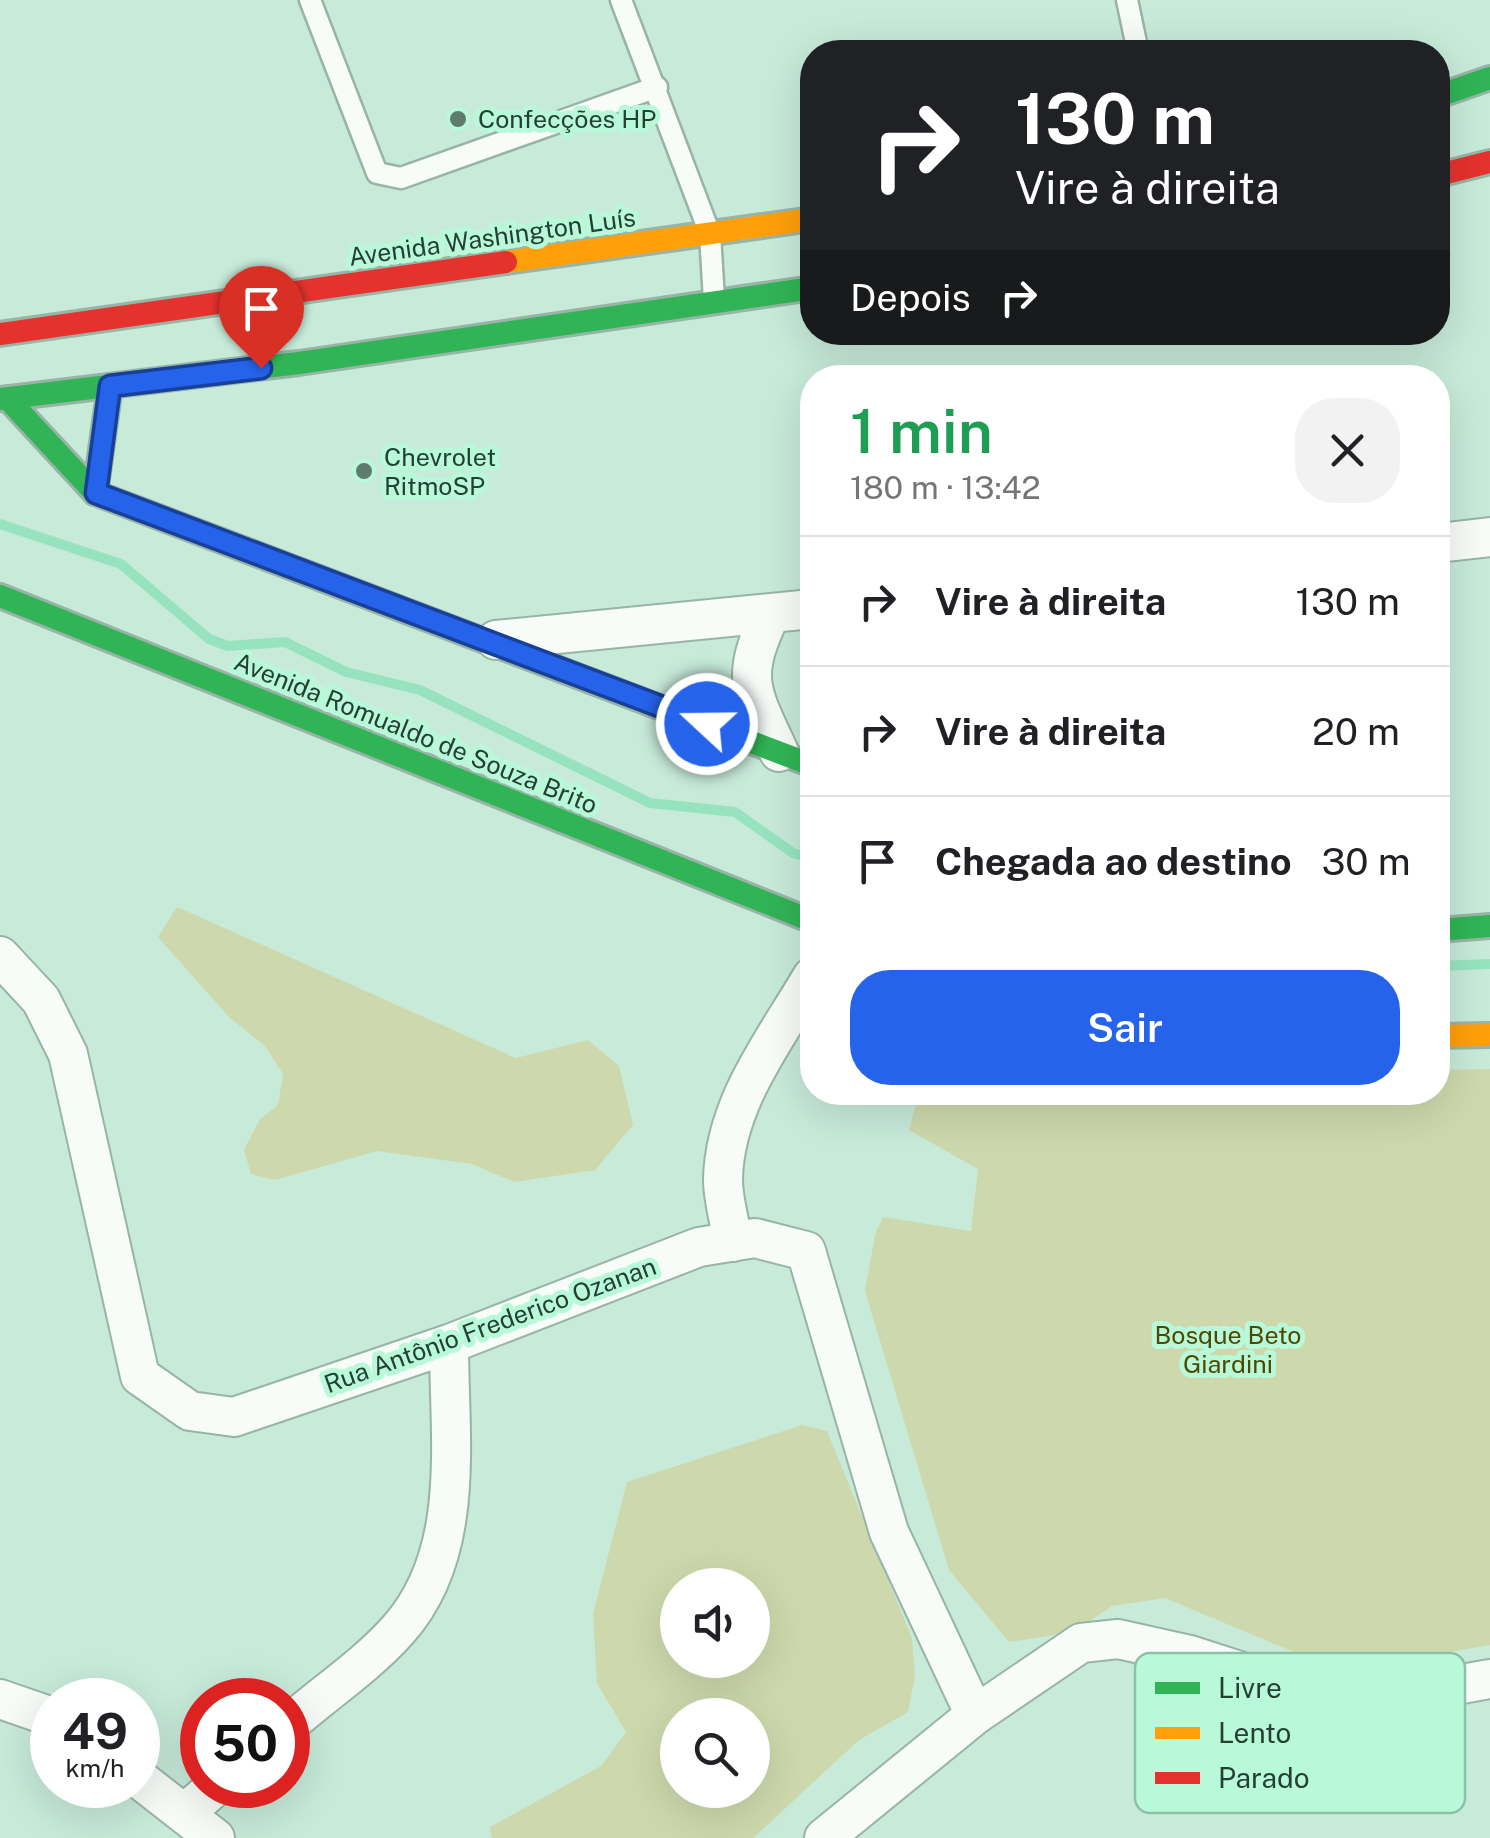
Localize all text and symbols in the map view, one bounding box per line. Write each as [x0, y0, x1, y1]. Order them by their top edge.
text: 130 m [1015, 77, 1215, 160]
icon: right [850, 80, 980, 210]
place label: Confecções HP [478, 104, 656, 134]
marker: Confecções HP [447, 108, 469, 130]
text: Vire à direita [1015, 161, 1280, 214]
street label: Avenida Washington Luís [347, 202, 637, 272]
pin [219, 266, 304, 369]
icon: right [991, 270, 1046, 325]
text: Depois [850, 275, 971, 320]
icon: arrive [234, 281, 289, 336]
text: 1 min [850, 396, 993, 467]
button: close [1295, 398, 1400, 503]
place label: Chevrolet RitmoSP [384, 442, 496, 501]
marker: Chevrolet RitmoSP [353, 460, 375, 482]
text: 180 m · 13:42 [850, 469, 1041, 506]
icon: right [850, 574, 905, 629]
text: Vire à direita [935, 579, 1166, 624]
text: 130 m [1295, 579, 1400, 624]
street label: Avenida Romualdo de Souza Brito [230, 646, 602, 820]
position arrow [655, 672, 759, 776]
icon: right [850, 704, 905, 759]
text: Vire à direita [935, 709, 1166, 754]
text: 20 m [1312, 709, 1400, 754]
icon: arrive [850, 834, 905, 889]
text: Chegada ao destino [935, 839, 1292, 884]
text: 30 m [1322, 839, 1411, 884]
button: Sair [850, 970, 1400, 1085]
street label: Rua Antônio Frederico Ozanan [320, 1251, 660, 1399]
park label: Bosque Beto Giardini [1155, 1320, 1302, 1379]
map controls [660, 1568, 770, 1808]
button: sound [660, 1568, 770, 1678]
legend [1135, 1653, 1465, 1813]
text: Livre [1218, 1671, 1282, 1704]
speed limit sign: 50 [180, 1678, 310, 1808]
button: search [660, 1698, 770, 1808]
text: 49 [62, 1701, 128, 1760]
text: Lento [1218, 1716, 1291, 1749]
text: km/h [66, 1753, 124, 1783]
text: Parado [1218, 1761, 1310, 1794]

